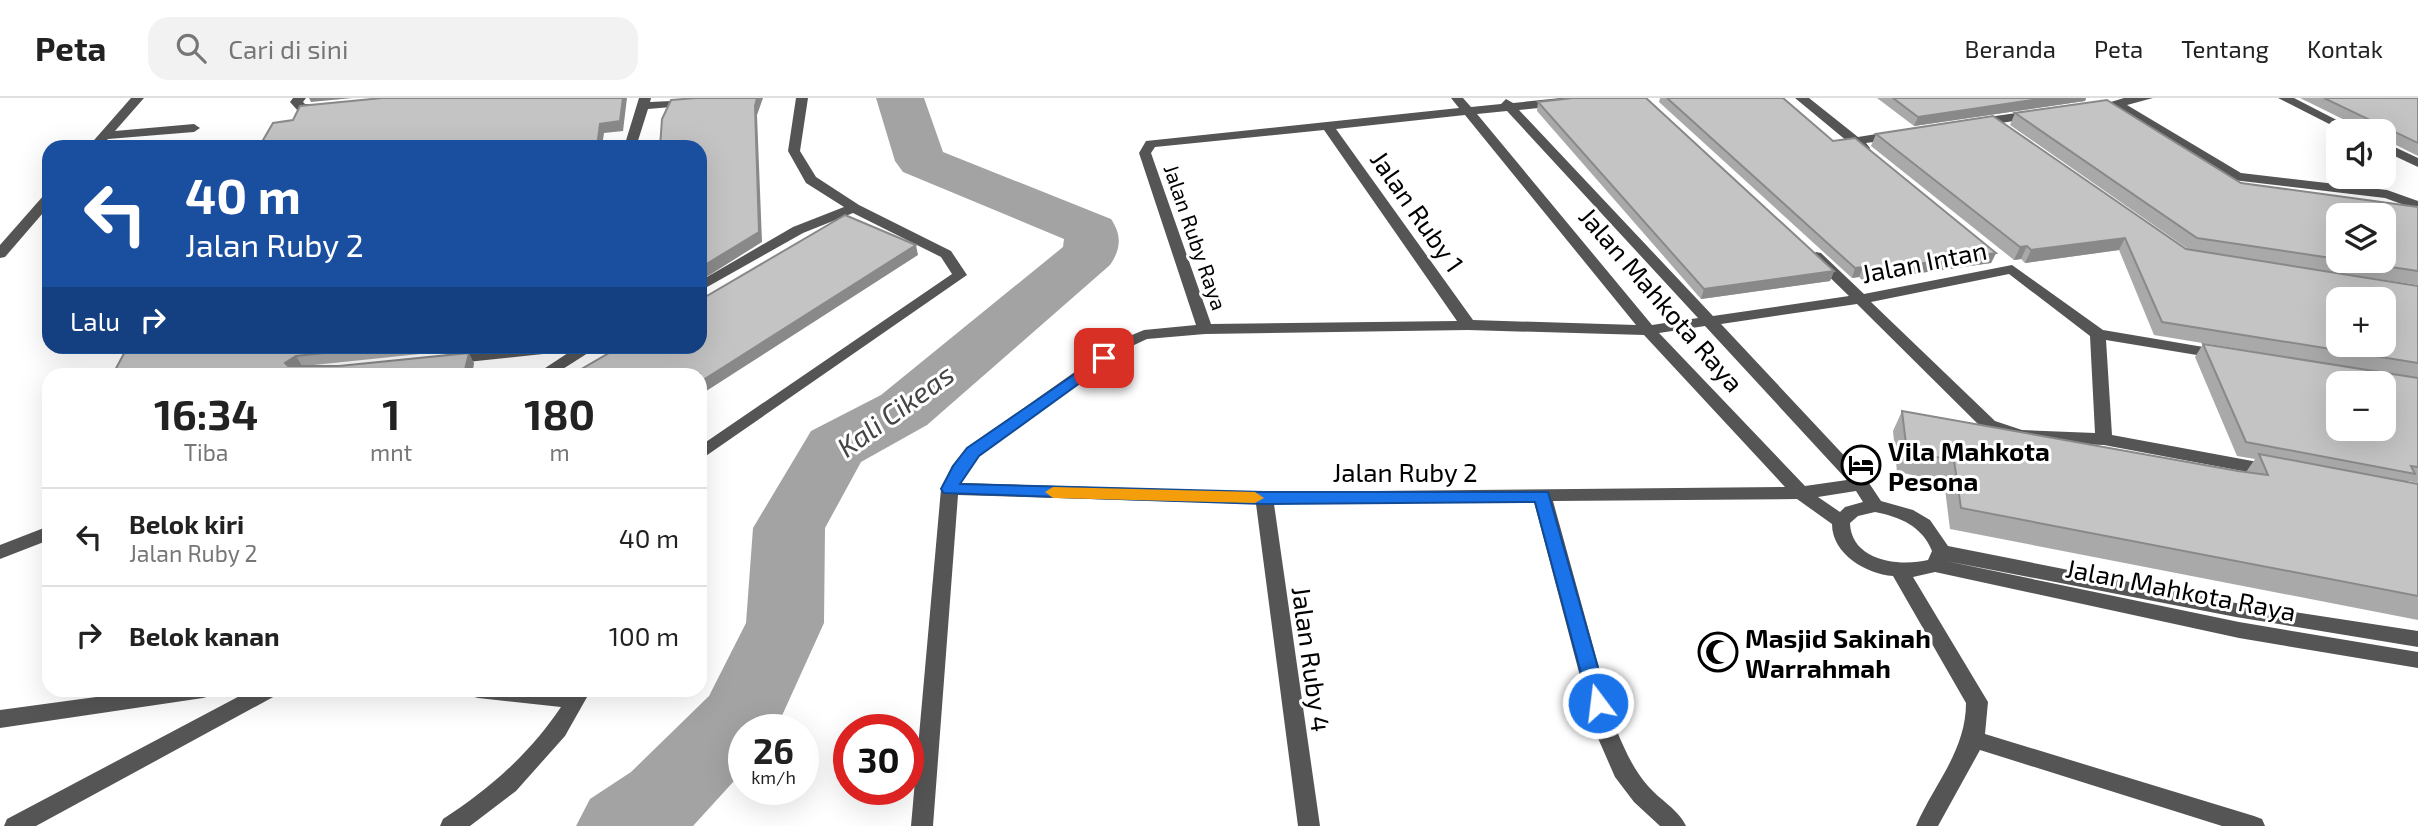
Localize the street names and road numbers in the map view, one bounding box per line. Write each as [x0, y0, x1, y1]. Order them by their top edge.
street label: Jalan Ruby 1 [1365, 144, 1471, 278]
street label: Jalan Ruby Raya [1159, 161, 1233, 313]
street label: Jalan Mahkota Raya [1574, 201, 1750, 397]
street label: Jalan Intan [1859, 234, 1989, 288]
street label: Jalan Ruby 2 [1332, 456, 1478, 487]
street label: Jalan Mahkota Raya [2063, 551, 2299, 627]
street label: Jalan Ruby 4 [1286, 584, 1338, 734]

